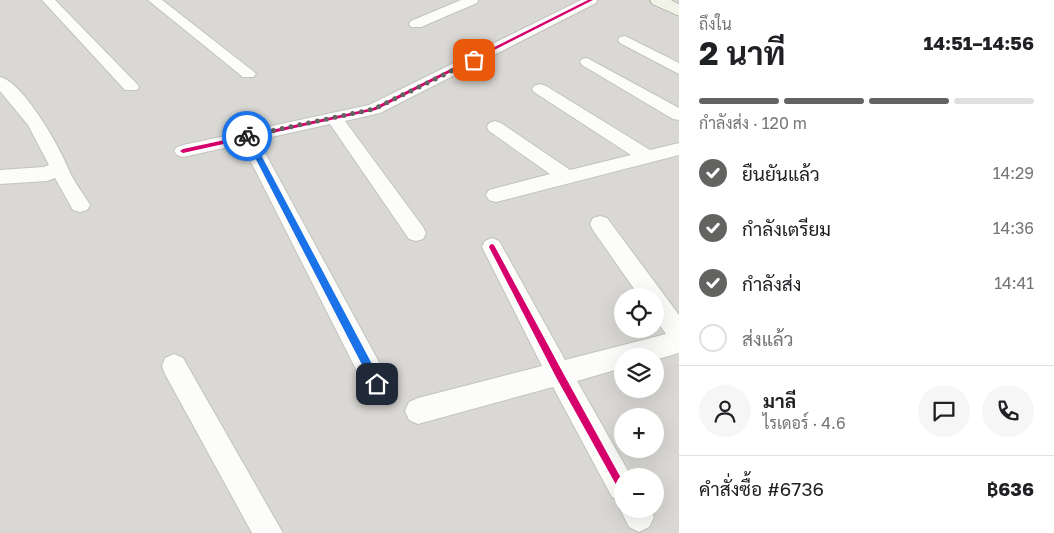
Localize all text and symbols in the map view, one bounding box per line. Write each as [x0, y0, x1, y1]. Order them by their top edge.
text: ถึงใน [699, 14, 732, 34]
text: 14:51–14:56 [923, 31, 1034, 54]
text: 2 นาที [699, 34, 785, 72]
pin [453, 39, 495, 81]
icon: bag [460, 46, 488, 74]
courier [222, 111, 272, 161]
text: กำลังส่ง · 120 m [699, 113, 807, 133]
icon: bike [233, 122, 261, 150]
icon: check [699, 159, 727, 187]
text: ยืนยันแล้ว [742, 162, 820, 185]
text: 14:29 [993, 163, 1034, 183]
icon: check [699, 214, 727, 242]
text: กำลังเตรียม [742, 217, 831, 240]
text: 14:36 [993, 218, 1034, 238]
icon: check [699, 269, 727, 297]
text: กำลังส่ง [742, 272, 801, 295]
text: 14:41 [994, 273, 1034, 293]
map controls [614, 288, 664, 518]
button: locate [614, 288, 664, 338]
text: ส่งแล้ว [742, 327, 793, 350]
button: layers [614, 348, 664, 398]
pin [356, 363, 398, 405]
icon: home [363, 370, 391, 398]
button: person [699, 385, 751, 437]
button: chat [918, 385, 970, 437]
button: phone [982, 385, 1034, 437]
text: มาลี [763, 389, 796, 412]
button: + [614, 408, 664, 458]
text: ไรเดอร์ · 4.6 [763, 413, 846, 433]
button: − [614, 468, 664, 518]
text: คำสั่งซื้อ #6736 [699, 477, 824, 500]
text: ฿636 [987, 477, 1034, 500]

